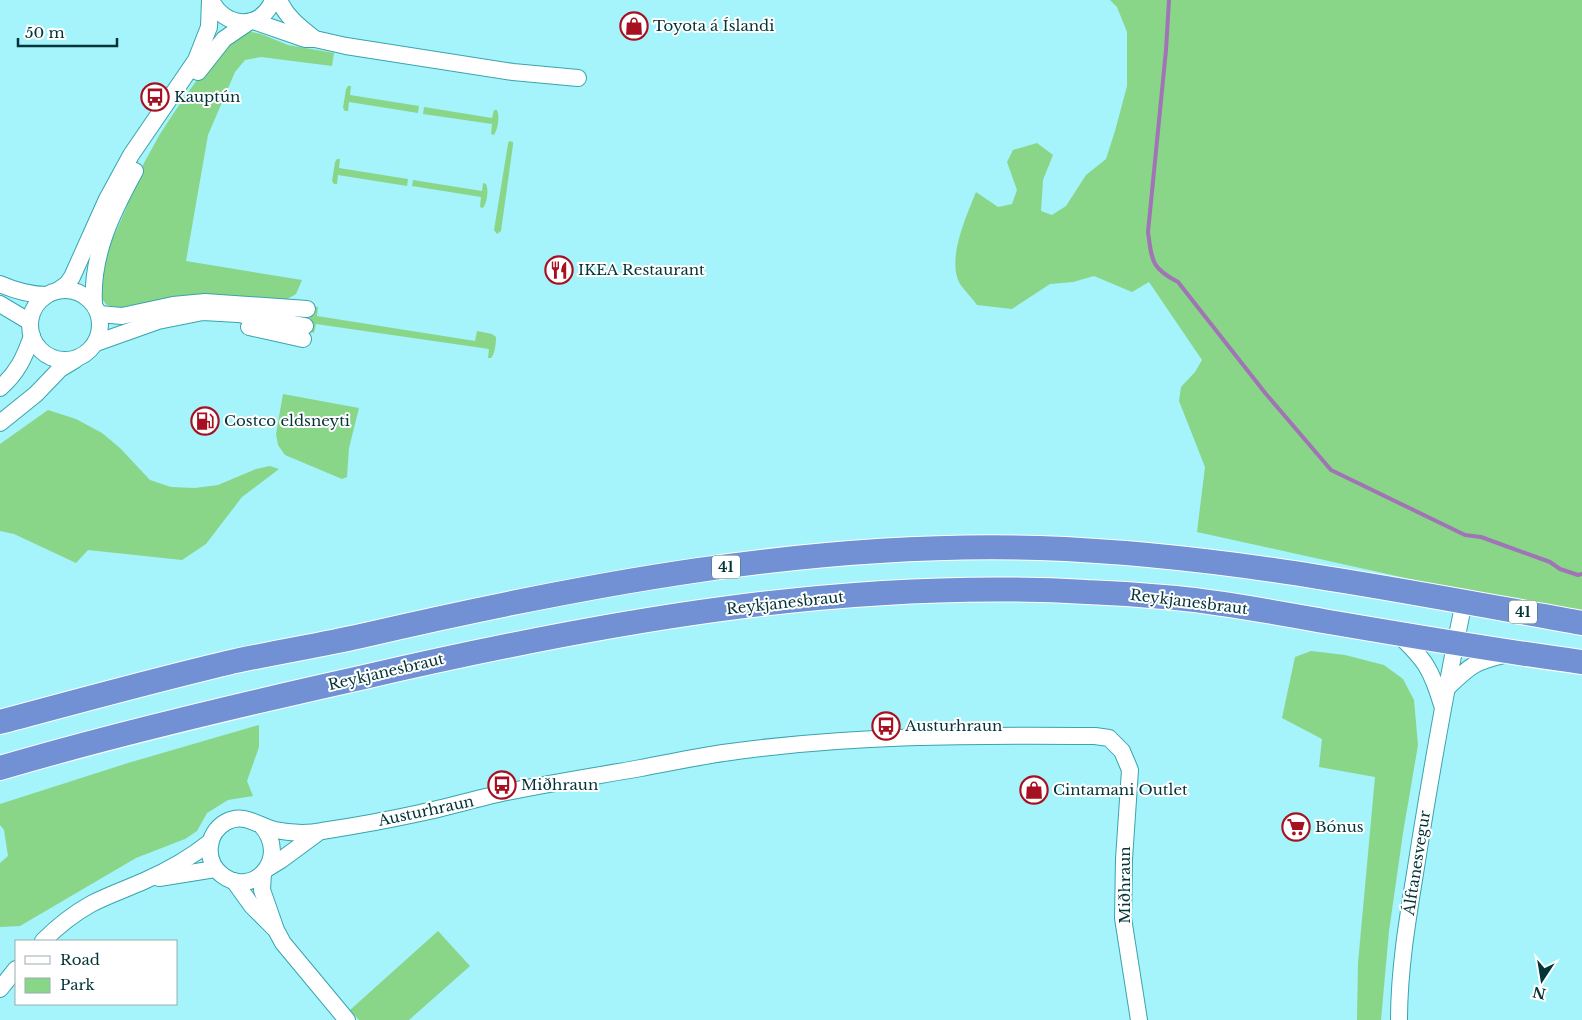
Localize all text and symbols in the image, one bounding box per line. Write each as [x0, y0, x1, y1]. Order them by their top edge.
shop icon: Toyota á Íslandi [619, 11, 649, 41]
scale bar [18, 15, 116, 47]
place label: Toyota á Íslandi [653, 16, 774, 35]
text: 50 m [25, 23, 65, 42]
bus stop icon: Kauptún [140, 82, 170, 112]
place label: Kauptún [174, 87, 240, 106]
restaurant icon: IKEA Restaurant [544, 255, 574, 285]
place label: IKEA Restaurant [578, 260, 705, 279]
fuel station icon: Costco eldsneyti [190, 406, 220, 436]
place label: Costco eldsneyti [224, 411, 350, 430]
road number: 41 [712, 556, 740, 578]
street label: Reykjanesbraut [1129, 585, 1249, 618]
street label: Reykjanesbraut [725, 587, 845, 618]
road number: 41 [1509, 600, 1537, 624]
street label: Reykjanesbraut [326, 649, 446, 694]
bus stop icon: Austurhraun [871, 711, 901, 741]
place label: Austurhraun [904, 716, 1002, 735]
bus stop icon: Miðhraun [487, 770, 517, 800]
place label: Miðhraun [521, 775, 598, 794]
shop icon: Cintamani Outlet [1019, 775, 1049, 805]
place label: Cintamani Outlet [1053, 780, 1188, 799]
street label: Austurhraun [375, 791, 475, 830]
street label: Álftanesvegur [1399, 808, 1434, 918]
supermarket icon: Bónus [1281, 812, 1311, 842]
place label: Bónus [1315, 817, 1364, 836]
street label: Miðhraun [1115, 846, 1134, 924]
legend [15, 940, 178, 1005]
text: Road [60, 950, 100, 969]
north arrow [1517, 955, 1567, 1005]
text: Park [60, 975, 96, 994]
text: N [1531, 983, 1548, 1003]

